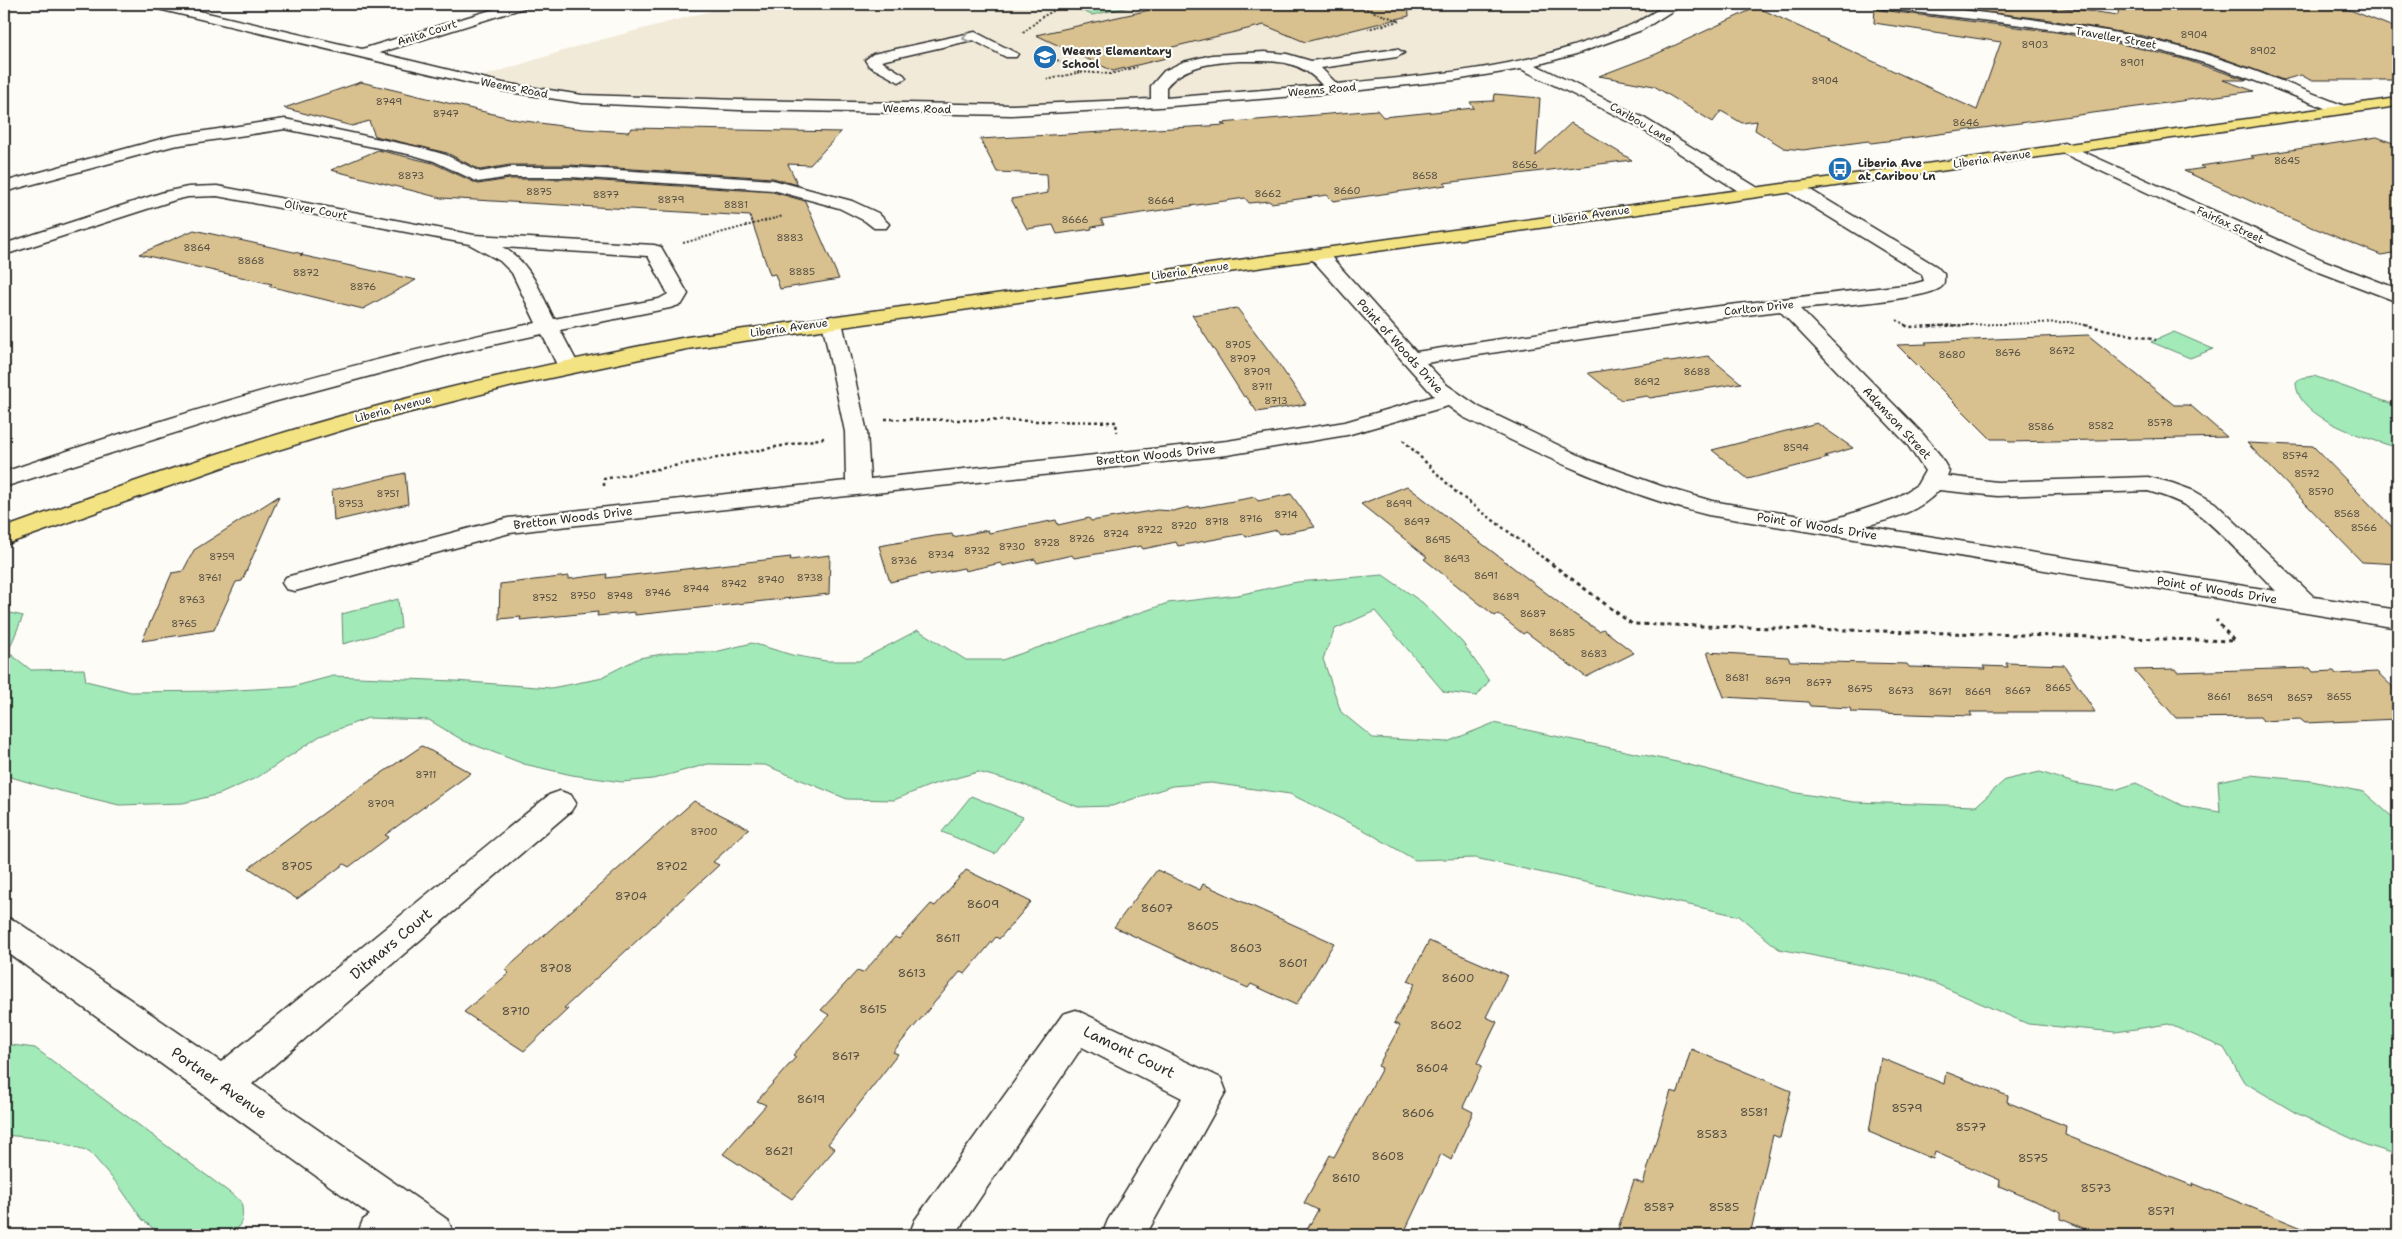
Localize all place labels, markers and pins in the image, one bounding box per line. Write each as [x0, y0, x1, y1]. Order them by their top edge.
school or university icon: Weems Elementary School [1032, 44, 1058, 70]
place label: Weems Elementary School [1062, 44, 1172, 72]
bus stop icon: Liberia Ave at Caribou Ln [1827, 156, 1853, 182]
place label: Liberia Ave at Caribou Ln [1858, 156, 1936, 184]

